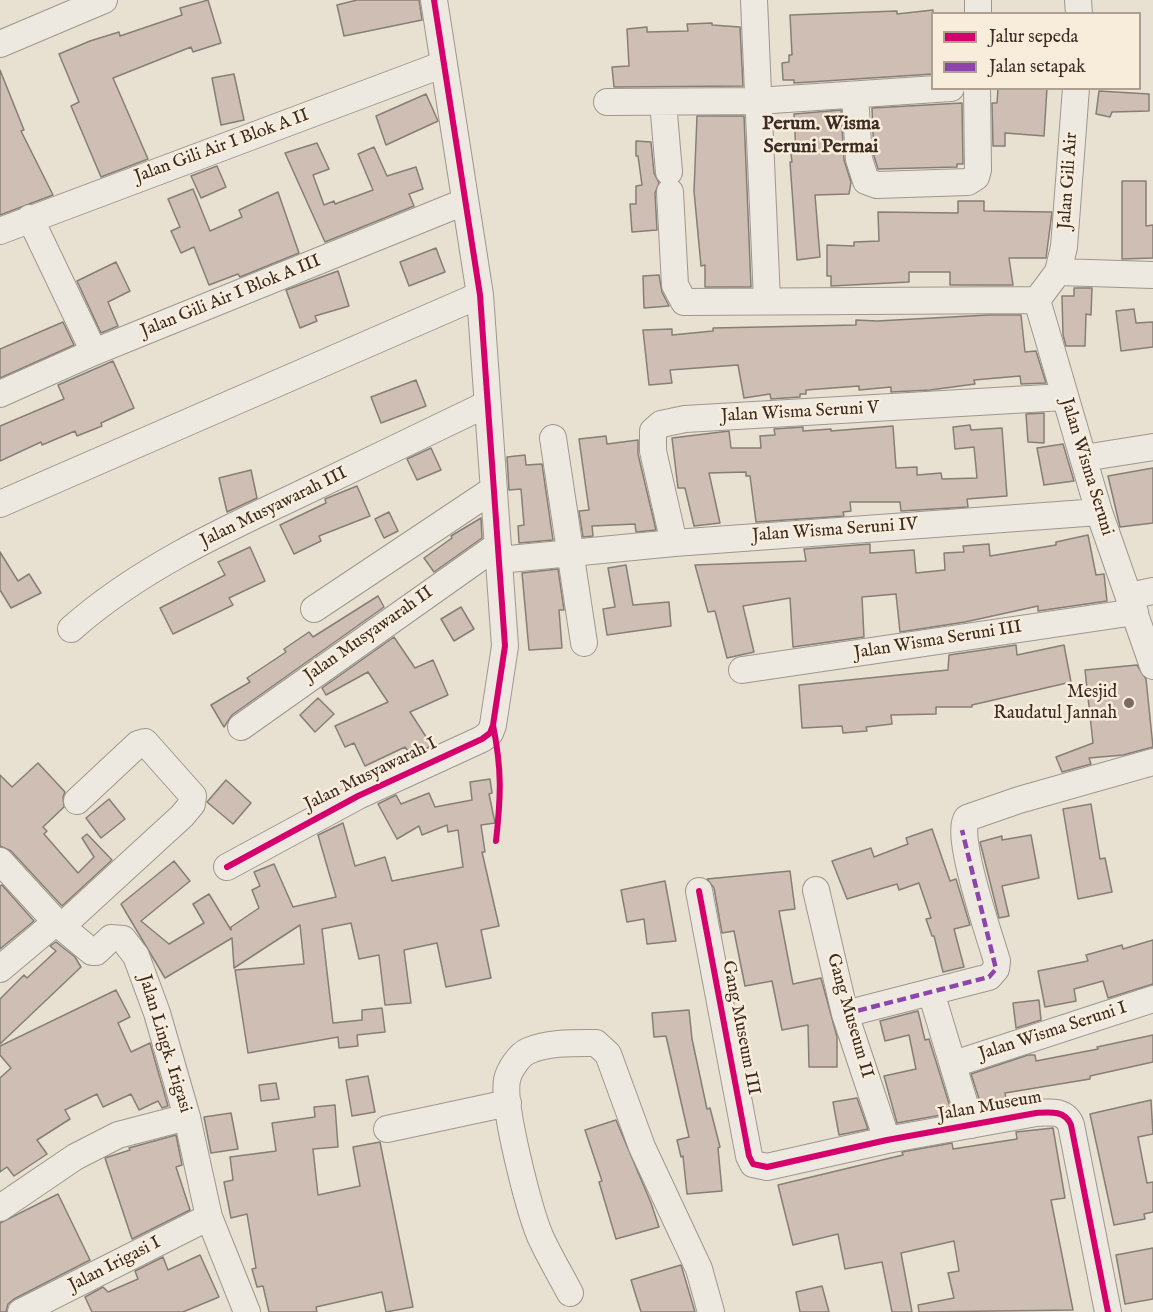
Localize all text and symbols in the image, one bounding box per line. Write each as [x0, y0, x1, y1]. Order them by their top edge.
legend [931, 12, 1141, 90]
text: Jalur sepeda [989, 26, 1078, 49]
text: Jalan setapak [989, 56, 1086, 79]
street label: Jalan Gili Air I Blok A II [132, 105, 312, 189]
district label: Perum. Wisma Seruni Permai [762, 113, 880, 160]
street label: Jalan Gili Air [1055, 132, 1083, 230]
street label: Jalan Gili Air I Blok A III [138, 251, 324, 343]
street label: Jalan Wisma Seruni [1055, 396, 1117, 538]
street label: Jalan Wisma Seruni V [720, 398, 880, 428]
street label: Jalan Musyawarah III [197, 463, 351, 553]
street label: Jalan Wisma Seruni IV [751, 514, 919, 548]
street label: Jalan Musyawarah II [300, 582, 438, 688]
street label: Jalan Wisma Seruni III [852, 617, 1024, 665]
place label: Mesjid Raudatul Jannah [993, 682, 1117, 724]
marker: Mesjid Raudatul Jannah [1122, 696, 1136, 710]
street label: Jalan Musyawarah I [301, 734, 441, 816]
street label: Gang Museum II [821, 951, 877, 1081]
street label: Gang Museum III [716, 959, 764, 1097]
street label: Jalan Lingk. Irigasi [133, 972, 195, 1116]
street label: Jalan Wisma Seruni I [976, 998, 1130, 1066]
street label: Jalan Museum [937, 1087, 1043, 1127]
street label: Jalan Irigasi I [65, 1233, 165, 1297]

